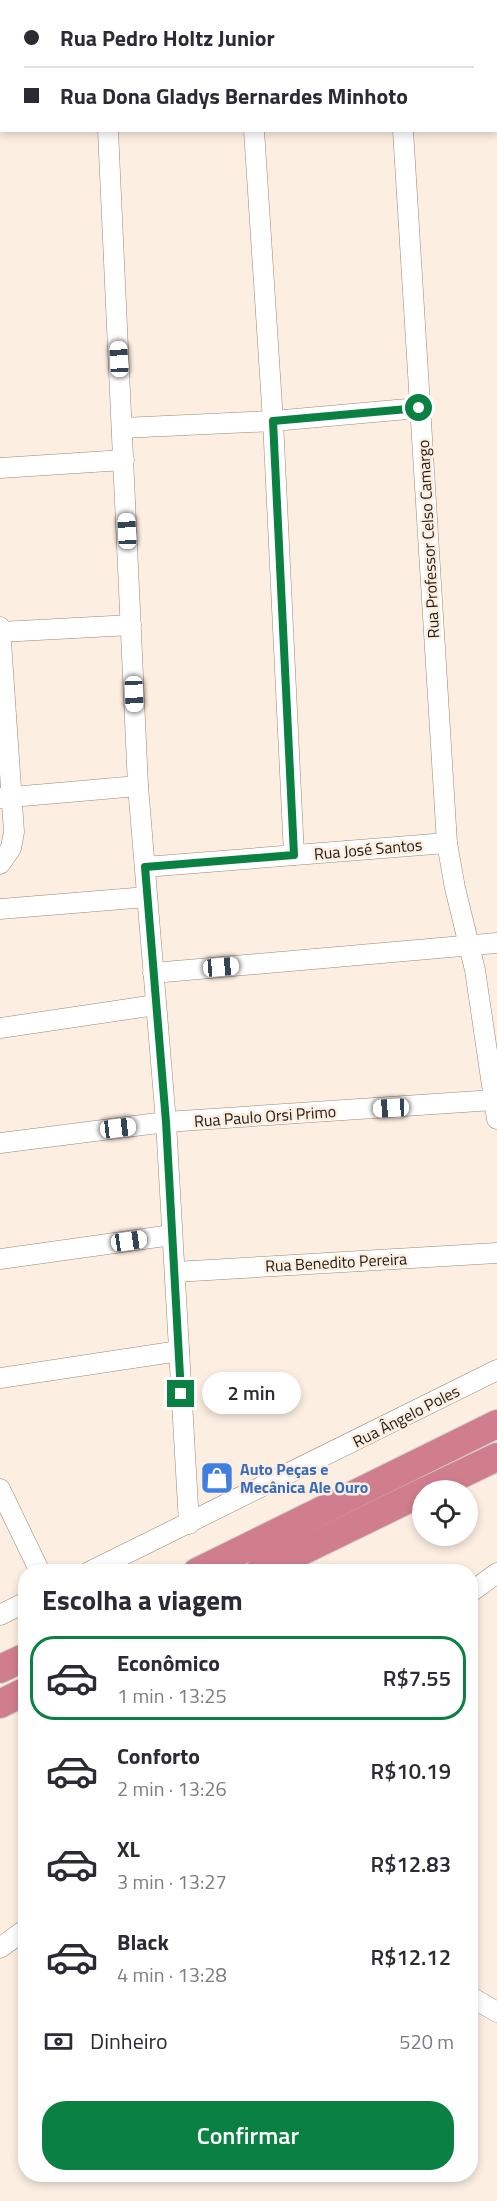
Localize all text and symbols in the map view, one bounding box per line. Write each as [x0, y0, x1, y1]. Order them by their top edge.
text: Rua Pedro Holtz Junior [60, 21, 275, 55]
text: Rua Dona Gladys Bernardes Minhoto [60, 79, 408, 113]
car [109, 341, 129, 377]
route start [405, 394, 432, 421]
street label: Rua Professor Celso Camargo [411, 439, 445, 639]
car [117, 513, 137, 549]
car [124, 676, 144, 712]
street label: Rua José Santos [313, 832, 423, 866]
car [202, 956, 240, 978]
car [373, 1098, 409, 1118]
street label: Rua Paulo Orsi Primo [193, 1099, 337, 1133]
car [99, 1117, 137, 1139]
car [110, 1230, 148, 1252]
street label: Rua Benedito Pereira [264, 1246, 408, 1278]
callout: 2 min [202, 1373, 301, 1415]
text: 2 min [227, 1377, 276, 1408]
street label: Rua Ângelo Poles [348, 1379, 464, 1453]
route end [167, 1380, 194, 1407]
place label: Auto Peças e Mecânica Ale Ouro [240, 1457, 368, 1499]
shop icon: Auto Peças e Mecânica Ale Ouro [199, 1460, 235, 1496]
map controls [412, 1480, 478, 1546]
button: locate [412, 1480, 478, 1546]
text: Escolha a viagem [42, 1579, 243, 1620]
text: Econômico [117, 1646, 220, 1680]
icon: car [45, 1651, 99, 1705]
text: R$7.55 [383, 1661, 451, 1695]
text: 1 min · 13:25 [117, 1680, 227, 1711]
text: Conforto [117, 1739, 200, 1773]
icon: car [45, 1744, 99, 1798]
text: R$10.19 [371, 1754, 451, 1788]
text: 2 min · 13:26 [117, 1773, 227, 1804]
text: XL [117, 1832, 140, 1866]
icon: car [45, 1837, 99, 1891]
text: R$12.83 [371, 1847, 451, 1881]
text: 3 min · 13:27 [117, 1866, 227, 1897]
text: Black [117, 1925, 169, 1959]
icon: car [45, 1930, 99, 1984]
text: R$12.12 [371, 1940, 451, 1974]
text: 4 min · 13:28 [117, 1959, 227, 1990]
text: Dinheiro [90, 2024, 168, 2058]
icon: cash [42, 2025, 75, 2058]
text: 520 m [399, 2026, 454, 2057]
button: Confirmar [42, 2101, 454, 2170]

